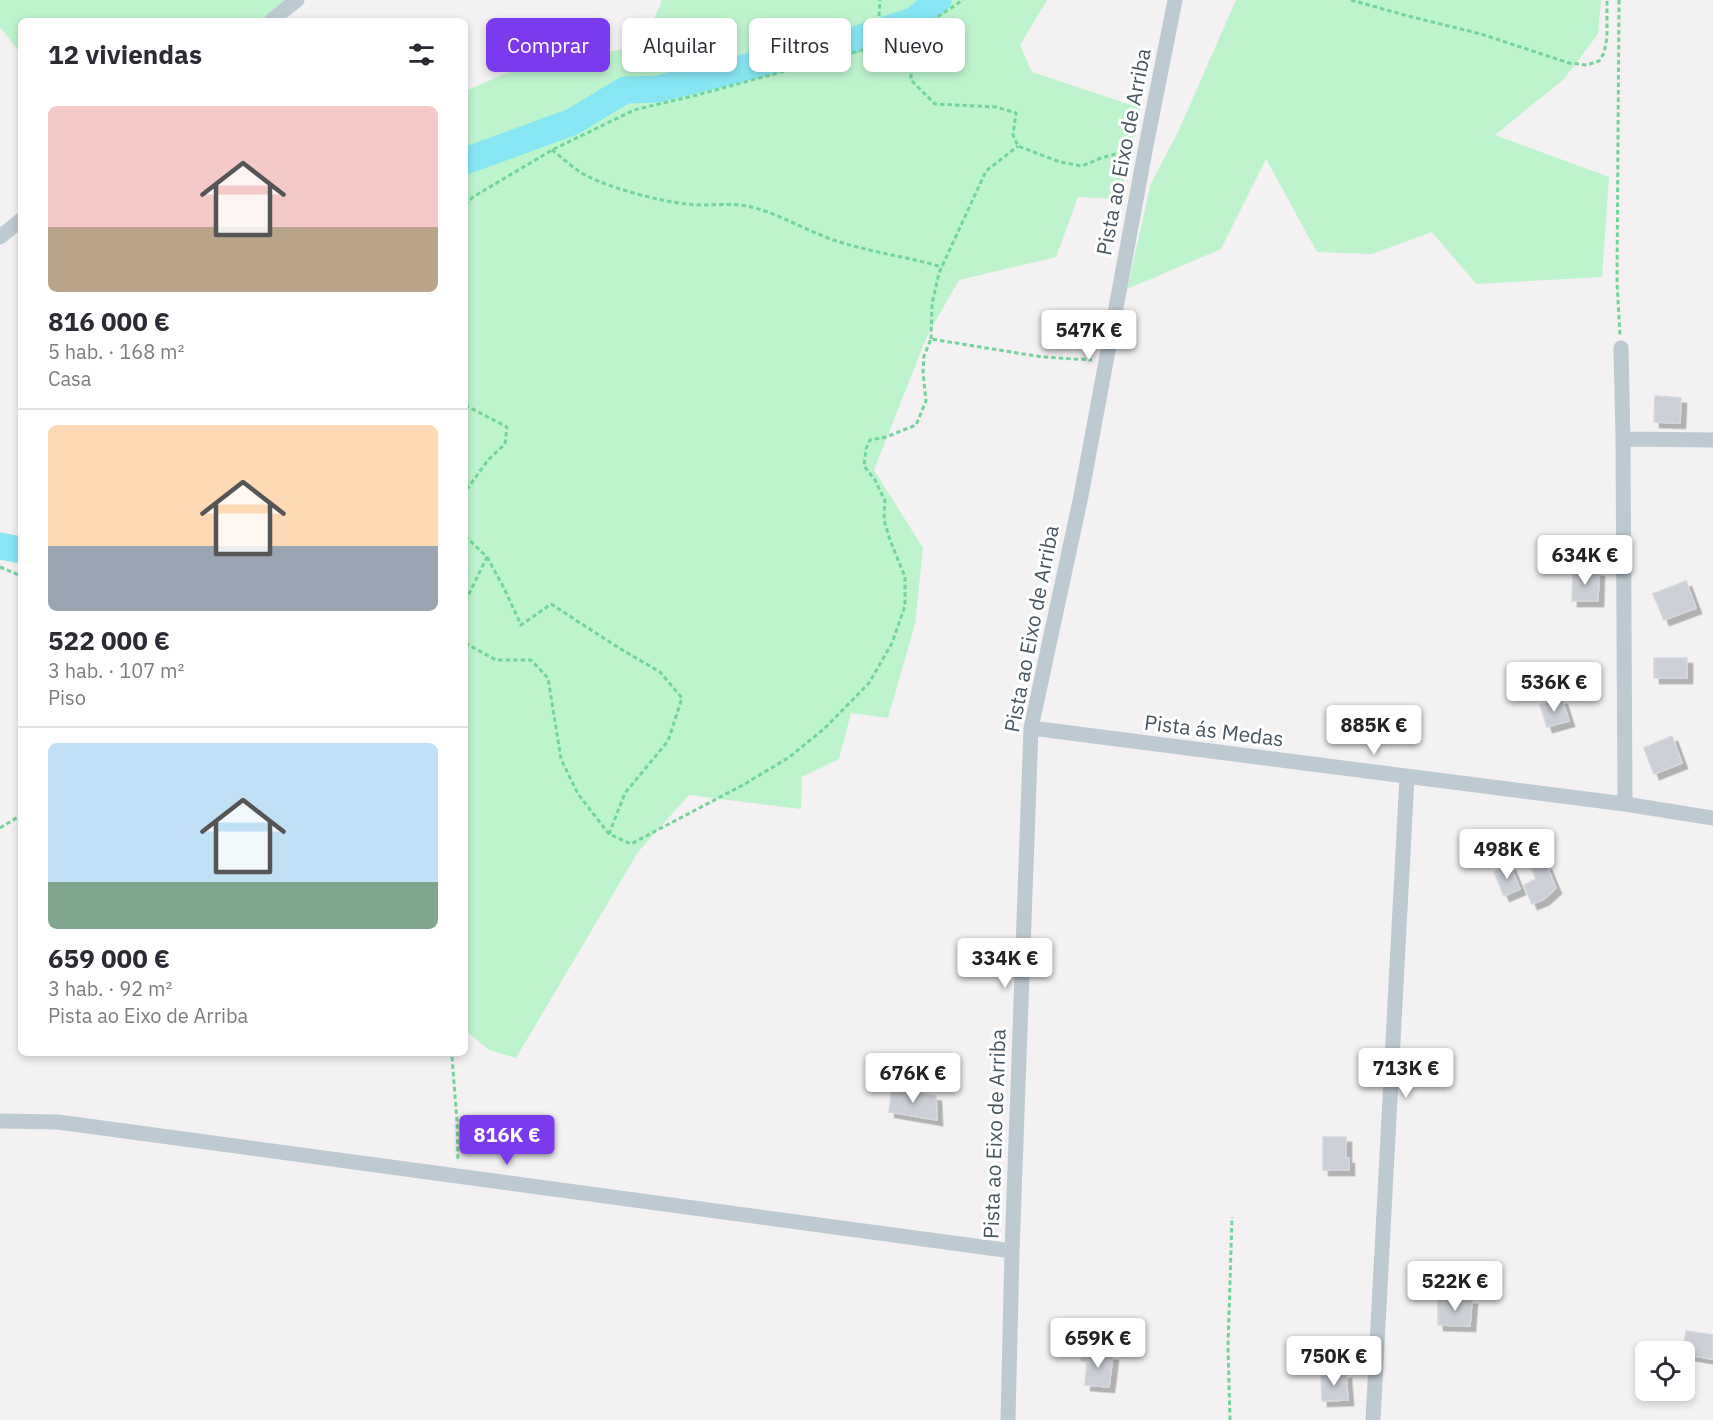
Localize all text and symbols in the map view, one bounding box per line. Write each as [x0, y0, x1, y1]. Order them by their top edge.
chip: Comprar [486, 18, 610, 72]
chip: Alquilar [622, 18, 737, 72]
chip: Filtros [749, 18, 851, 72]
chip: Nuevo [863, 18, 965, 72]
text: 12 viviendas [48, 37, 202, 71]
icon: filters [405, 38, 438, 71]
street label: Pista ao Eixo de Arriba [1089, 46, 1157, 258]
icon: home [189, 145, 297, 253]
text: 816 000 € [48, 304, 170, 338]
pin: 547K € [1040, 310, 1138, 361]
text: 547K € [1055, 316, 1123, 343]
text: 5 hab. · 168 m² [48, 338, 184, 365]
text: Casa [48, 365, 92, 392]
icon: home [189, 464, 297, 572]
street label: Pista ao Eixo de Arriba [997, 523, 1065, 735]
pin: 634K € [1536, 535, 1634, 586]
text: 634K € [1551, 541, 1619, 568]
text: 522 000 € [48, 623, 170, 657]
text: 3 hab. · 107 m² [48, 657, 184, 684]
pin: 536K € [1505, 662, 1603, 713]
text: 536K € [1520, 668, 1588, 695]
text: Piso [48, 684, 86, 711]
pin: 885K € [1325, 705, 1423, 756]
street label: Pista ás Medas [1143, 708, 1285, 752]
text: 885K € [1340, 711, 1408, 738]
icon: home [189, 782, 297, 890]
pin: 498K € [1458, 829, 1556, 880]
text: 498K € [1473, 835, 1541, 862]
pin: 334K € [956, 938, 1054, 989]
text: 659 000 € [48, 941, 170, 975]
text: 334K € [971, 944, 1039, 971]
text: 3 hab. · 92 m² [48, 975, 172, 1002]
text: Pista ao Eixo de Arriba [48, 1002, 248, 1029]
street label: Pista ao Eixo de Arriba [976, 1028, 1012, 1240]
pin: 713K € [1357, 1048, 1455, 1099]
pin: 676K € [864, 1053, 962, 1104]
text: 713K € [1372, 1054, 1440, 1081]
text: 676K € [879, 1059, 947, 1086]
pin: 816K € [458, 1115, 556, 1166]
text: 816K € [473, 1121, 541, 1148]
pin: 522K € [1406, 1261, 1504, 1312]
text: 522K € [1421, 1267, 1489, 1294]
pin: 659K € [1049, 1318, 1147, 1369]
text: 659K € [1064, 1324, 1132, 1351]
pin: 750K € [1285, 1336, 1383, 1387]
map controls [1635, 1341, 1695, 1401]
button: locate [1635, 1341, 1695, 1401]
text: 750K € [1300, 1342, 1368, 1369]

